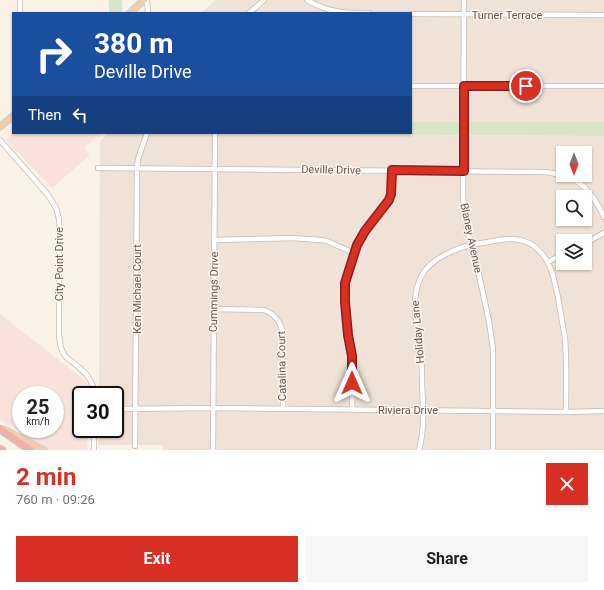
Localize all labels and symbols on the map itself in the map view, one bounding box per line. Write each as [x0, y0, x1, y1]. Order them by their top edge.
street label: Turner Terrace [472, 9, 542, 22]
pin [509, 69, 543, 103]
north arrow [556, 146, 592, 182]
street label: Deville Drive [301, 163, 361, 177]
street label: Blaney Avenue [457, 202, 485, 274]
street label: City Point Drive [53, 227, 66, 301]
street label: Ken Michael Court [131, 244, 144, 334]
street label: Cummings Drive [207, 251, 221, 332]
street label: Holiday Lane [409, 300, 427, 364]
street label: Catalina Court [275, 331, 289, 401]
position arrow [331, 362, 373, 404]
speed limit sign: 30 [72, 386, 124, 438]
street label: Riviera Drive [378, 404, 438, 417]

